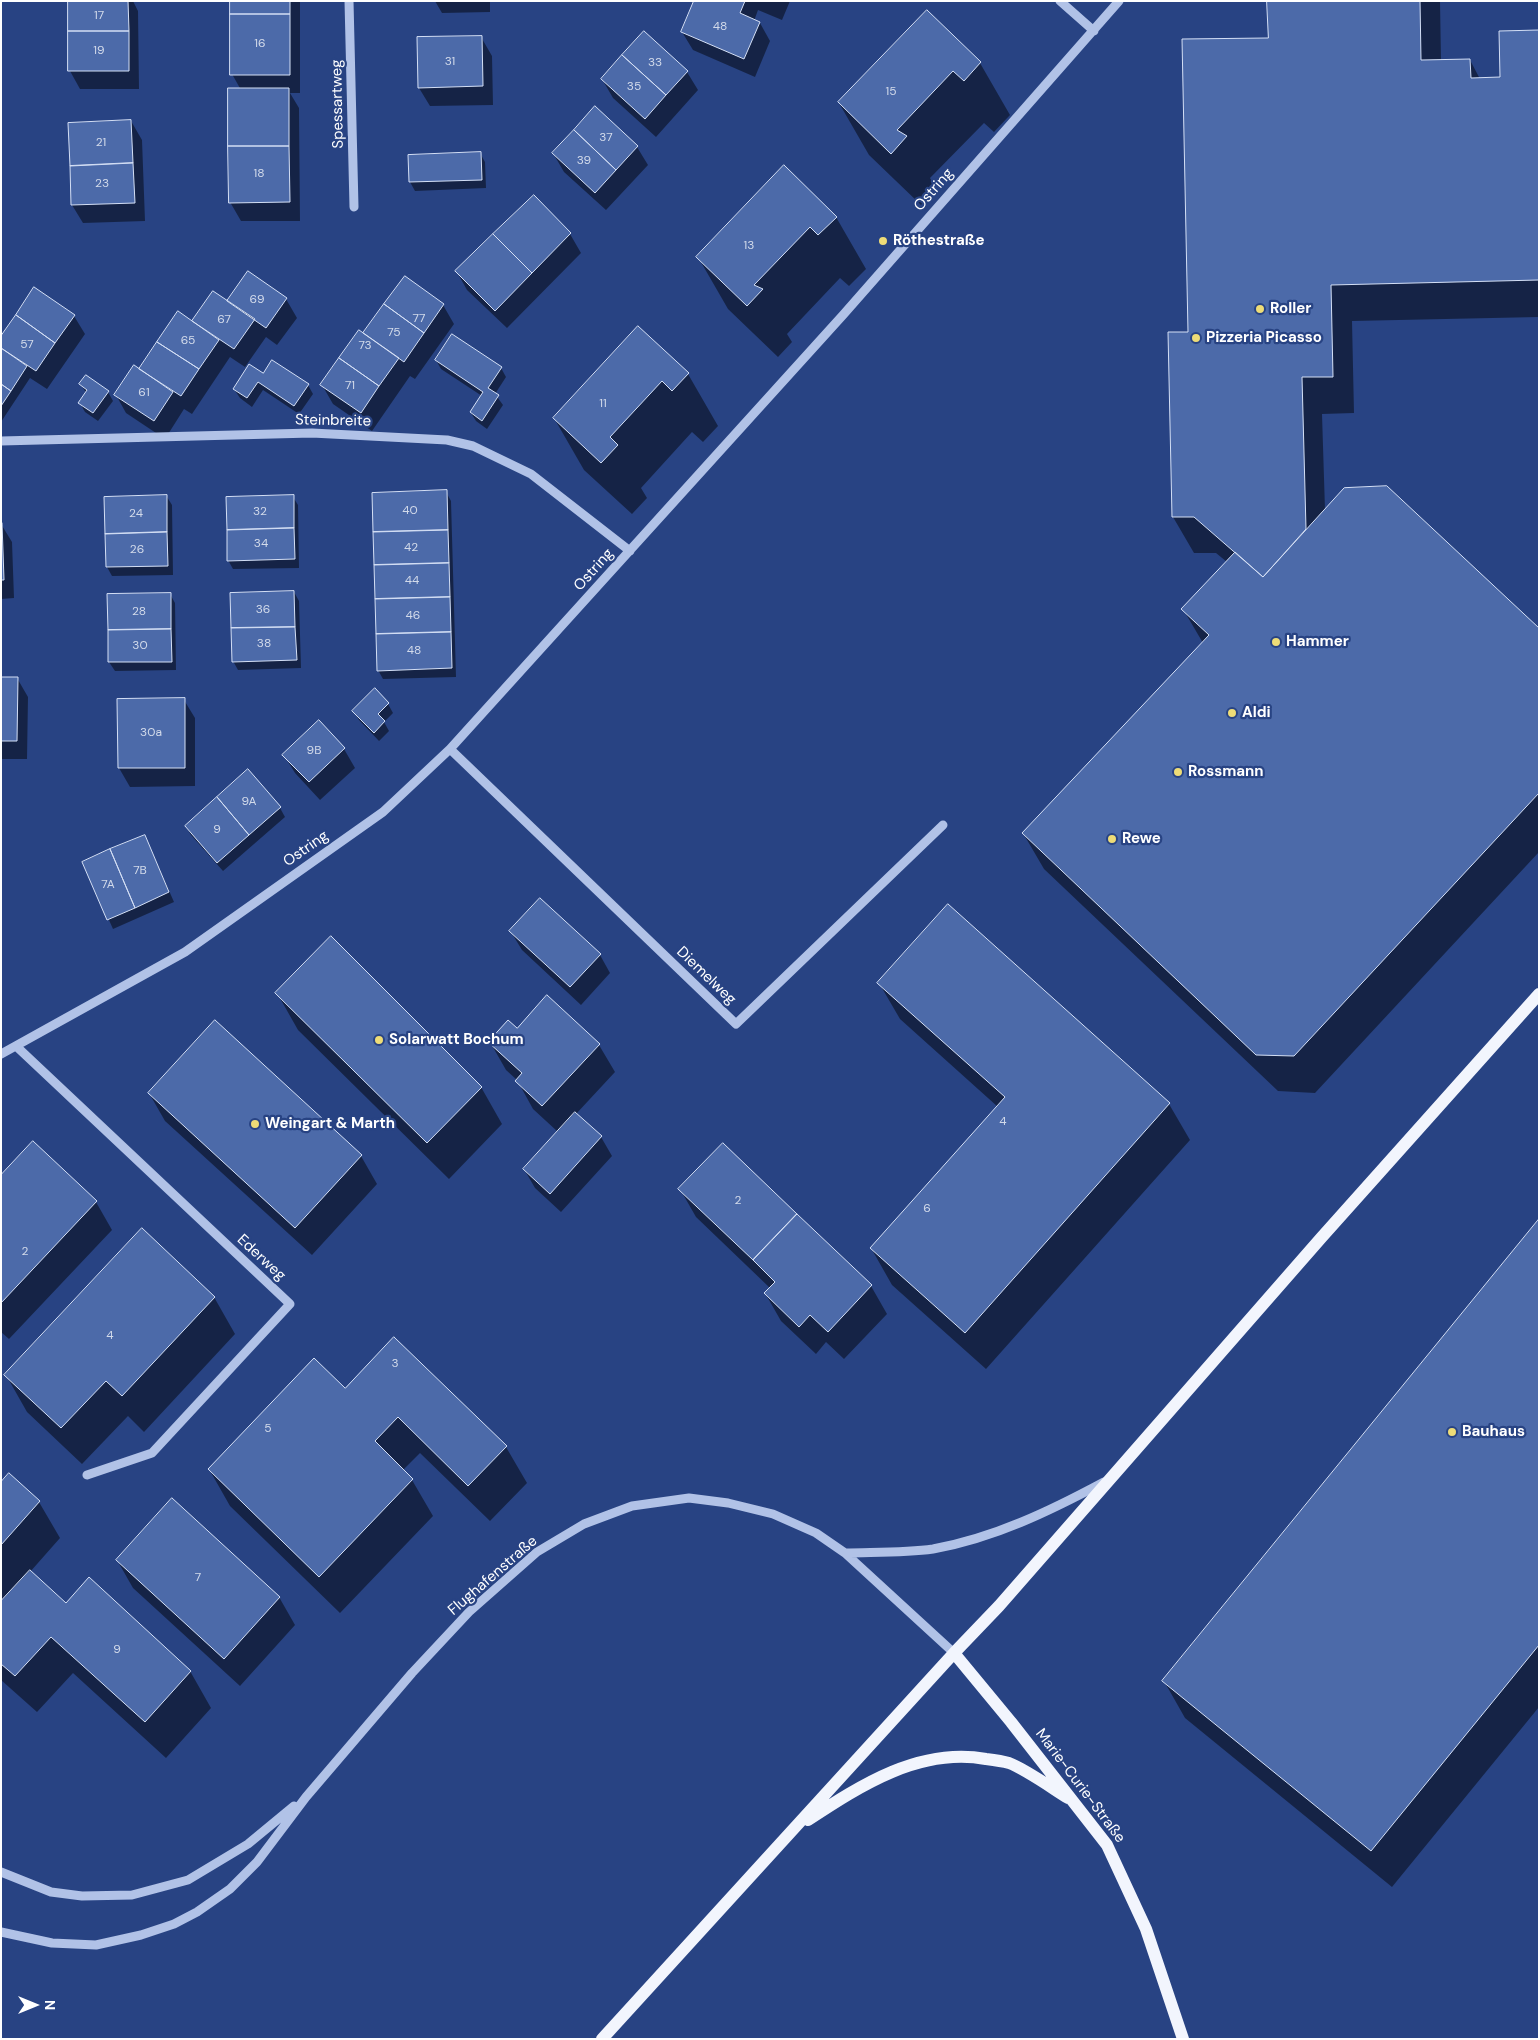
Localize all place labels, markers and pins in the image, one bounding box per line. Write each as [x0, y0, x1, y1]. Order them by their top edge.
place label: Röthestraße [893, 232, 984, 250]
marker: Röthestraße [877, 235, 889, 247]
place label: Roller [1270, 300, 1311, 318]
marker: Roller [1254, 303, 1266, 315]
place label: Pizzeria Picasso [1206, 329, 1322, 347]
marker: Pizzeria Picasso [1190, 332, 1202, 344]
place label: Hammer [1286, 633, 1349, 651]
marker: Hammer [1270, 636, 1282, 648]
place label: Aldi [1242, 704, 1271, 722]
marker: Aldi [1226, 707, 1238, 719]
place label: Rossmann [1188, 763, 1264, 781]
marker: Rossmann [1172, 766, 1184, 778]
place label: Rewe [1122, 830, 1161, 848]
marker: Rewe [1106, 833, 1118, 845]
place label: Solarwatt Bochum [389, 1031, 524, 1049]
marker: Solarwatt Bochum [373, 1034, 385, 1046]
place label: Weingart & Marth [265, 1115, 395, 1133]
marker: Weingart & Marth [249, 1118, 261, 1130]
place label: Bauhaus [1462, 1423, 1525, 1441]
marker: Bauhaus [1446, 1426, 1458, 1438]

